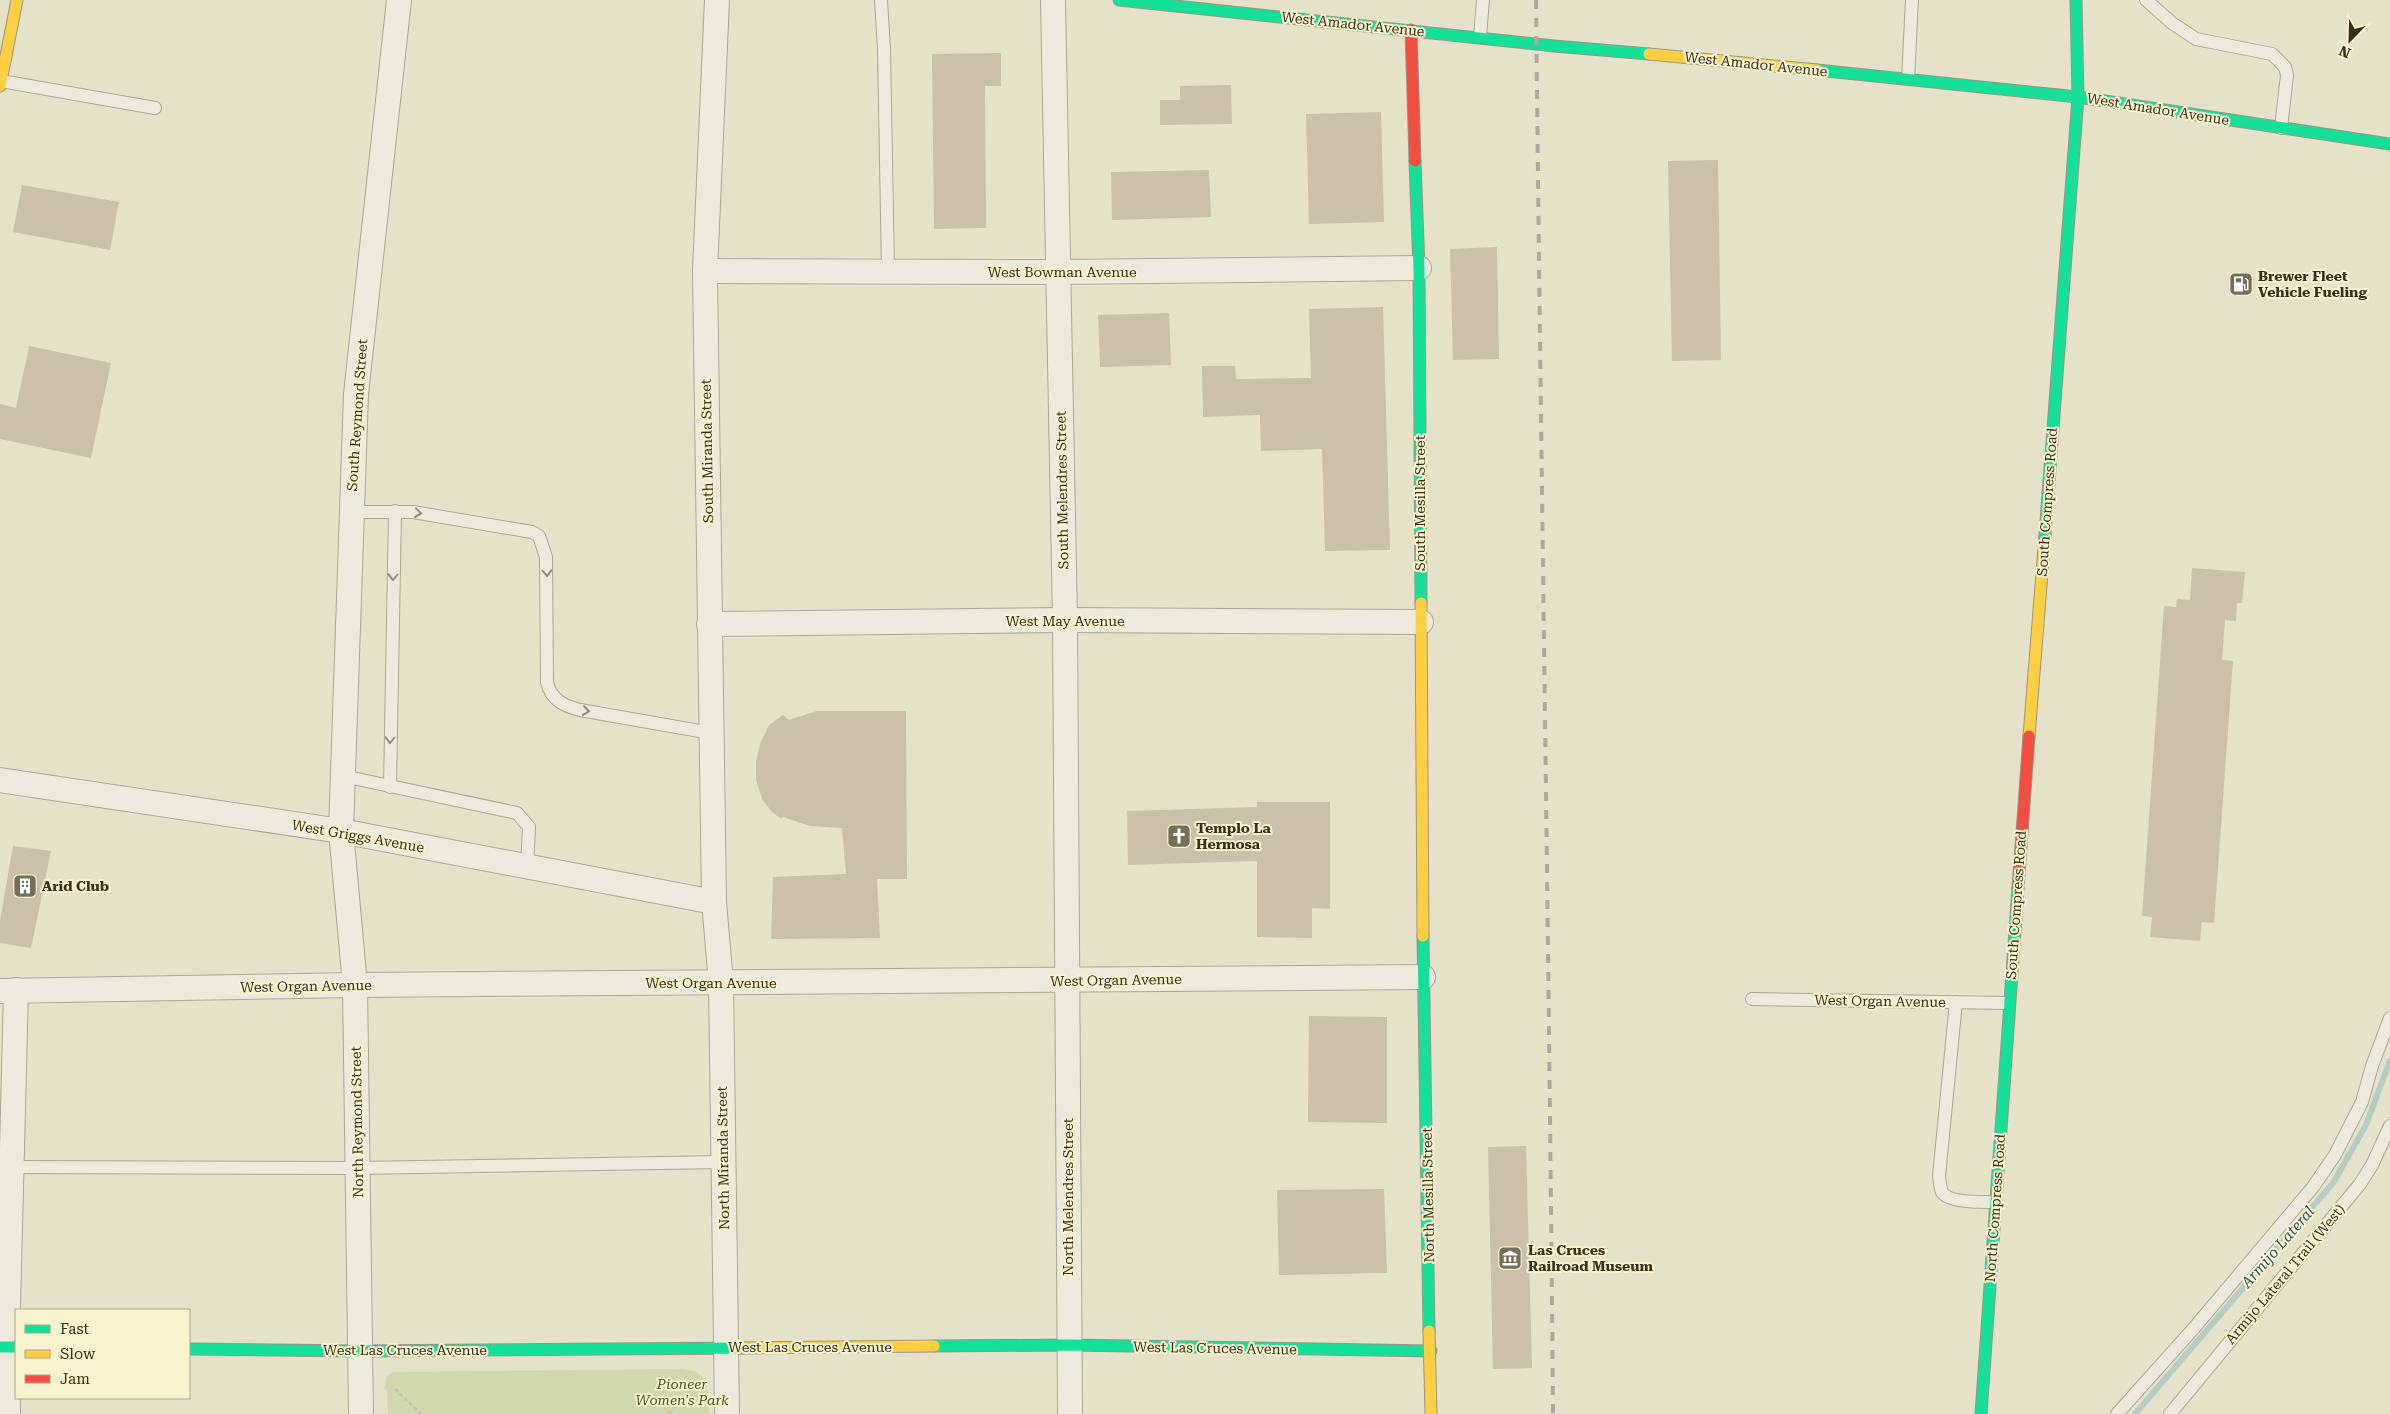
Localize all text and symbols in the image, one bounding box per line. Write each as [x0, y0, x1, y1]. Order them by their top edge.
street label: West Amador Avenue [1281, 9, 1426, 40]
north arrow [2325, 15, 2375, 65]
text: N [2337, 42, 2353, 61]
street label: West Amador Avenue [1684, 49, 1829, 80]
street label: West Amador Avenue [2086, 90, 2231, 128]
street label: West Bowman Avenue [987, 264, 1137, 280]
place label: Brewer Fleet Vehicle Fueling [2258, 268, 2368, 300]
fuel station icon: Brewer Fleet Vehicle Fueling [2228, 271, 2254, 297]
street label: South Reymond Street [344, 338, 370, 492]
street label: South Miranda Street [698, 379, 716, 523]
street label: South Melendres Street [1053, 411, 1071, 569]
street label: South Compress Road [2034, 427, 2060, 577]
street label: South Mesilla Street [1412, 435, 1428, 571]
one-way arrow [414, 507, 422, 517]
one-way arrow [542, 570, 552, 577]
one-way arrow [388, 574, 399, 582]
street label: West May Avenue [1005, 613, 1125, 629]
one-way arrow [583, 705, 591, 716]
one-way arrow [385, 736, 395, 744]
street label: West Griggs Avenue [290, 816, 426, 856]
place label: Templo La Hermosa [1196, 820, 1272, 852]
church icon: Templo La Hermosa [1166, 823, 1192, 849]
street label: South Compress Road [2003, 830, 2029, 980]
building icon: Arid Club [12, 873, 38, 899]
place label: Arid Club [42, 878, 109, 894]
street label: West Organ Avenue [1050, 971, 1182, 989]
street label: West Organ Avenue [645, 975, 777, 991]
street label: West Organ Avenue [240, 977, 372, 995]
street label: West Organ Avenue [1814, 992, 1946, 1010]
street label: North Reymond Street [348, 1046, 366, 1198]
street label: North Miranda Street [714, 1086, 732, 1230]
street label: North Melendres Street [1060, 1118, 1076, 1276]
street label: North Mesilla Street [1419, 1127, 1437, 1263]
street label: North Compress Road [1982, 1133, 2008, 1283]
street label: Armijo Lateral Trail (West) [2222, 1201, 2348, 1347]
water label: Armijo Lateral [2237, 1202, 2319, 1292]
place label: Las Cruces Railroad Museum [1528, 1242, 1653, 1274]
museum icon: Las Cruces Railroad Museum [1497, 1245, 1523, 1271]
legend [15, 1309, 190, 1399]
text: Fast [60, 1320, 90, 1338]
street label: West Las Cruces Avenue [728, 1339, 892, 1355]
street label: West Las Cruces Avenue [1133, 1339, 1297, 1357]
street label: West Las Cruces Avenue [323, 1342, 487, 1358]
text: Slow [60, 1345, 96, 1363]
text: Jam [60, 1370, 90, 1388]
park label: Pioneer Women's Park [635, 1376, 729, 1408]

